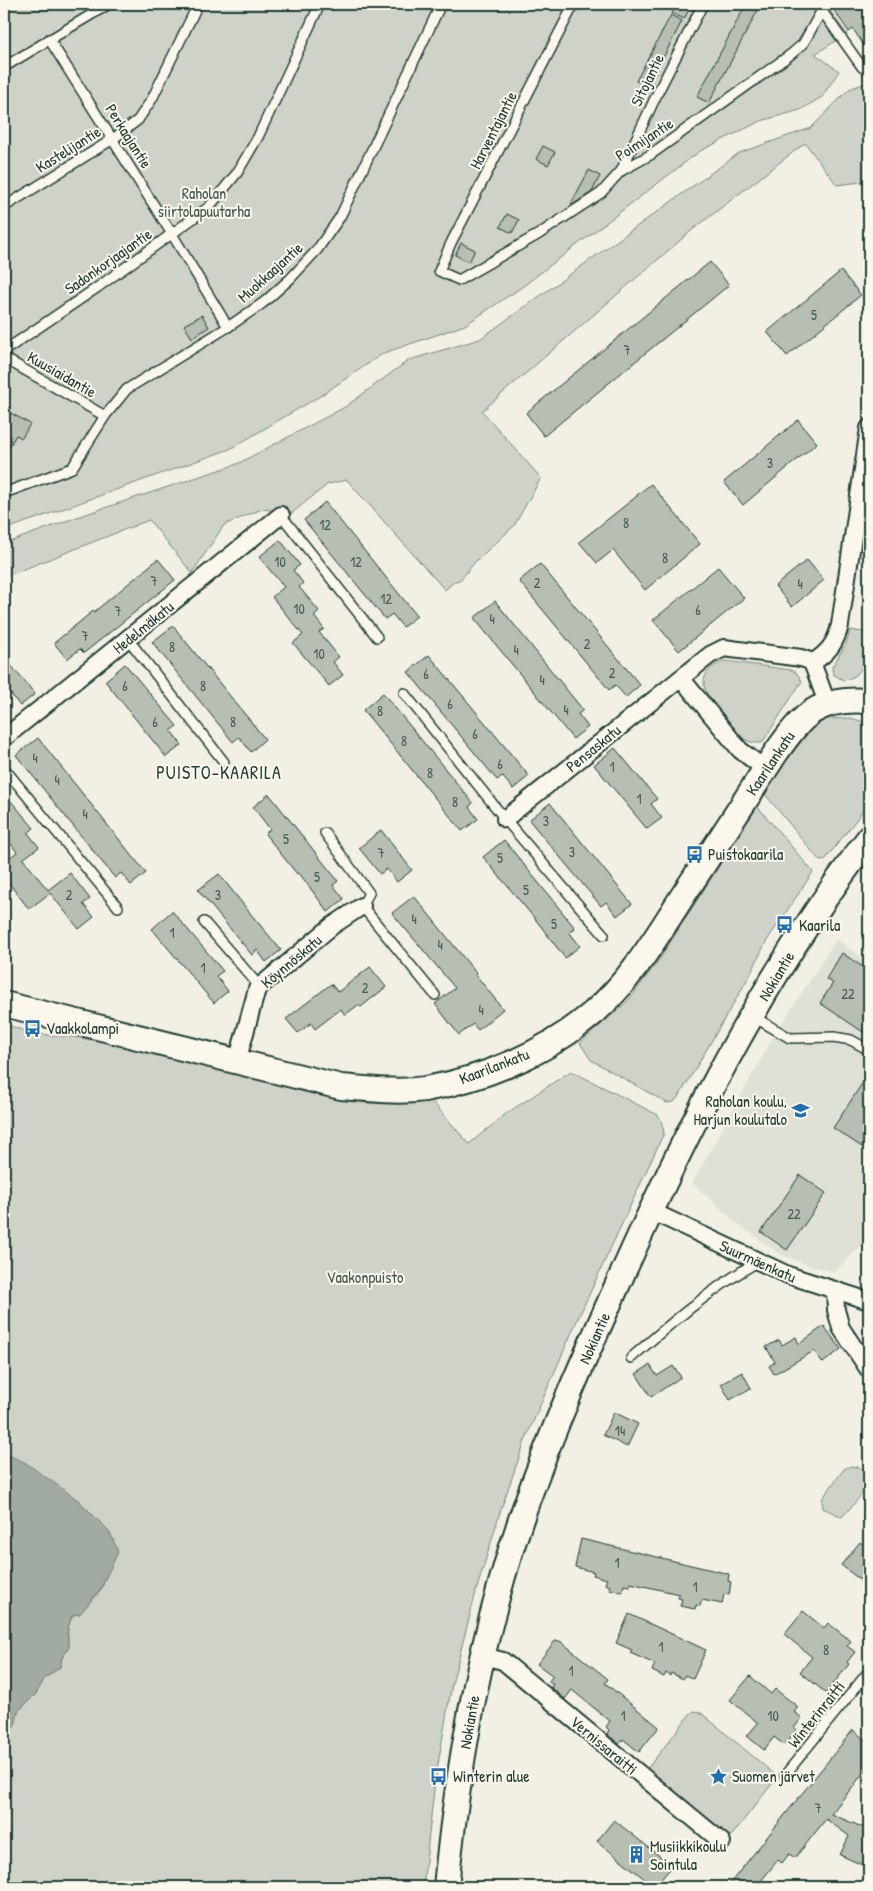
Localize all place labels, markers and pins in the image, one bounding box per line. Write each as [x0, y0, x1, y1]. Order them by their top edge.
place label: Puistokaarila [708, 843, 783, 865]
bus stop icon: Puistokaarila [684, 844, 704, 864]
place label: Kaarila [799, 914, 840, 936]
bus stop icon: Kaarila [775, 915, 795, 935]
place label: Vaakkolampi [46, 1017, 119, 1039]
bus stop icon: Vaakkolampi [22, 1018, 42, 1038]
place label: Raholan koulu, Harjun koulutalo [693, 1090, 788, 1130]
school or university icon: Raholan koulu, Harjun koulutalo [791, 1100, 811, 1120]
place label: Winterin alue [453, 1765, 530, 1787]
place label: Suomen järvet [732, 1765, 815, 1787]
bus stop icon: Winterin alue [429, 1766, 449, 1786]
place icon: Suomen järvet [708, 1766, 728, 1786]
place label: Musiikkikoulu Sointula [650, 1835, 727, 1875]
building icon: Musiikkikoulu Sointula [626, 1845, 646, 1865]

